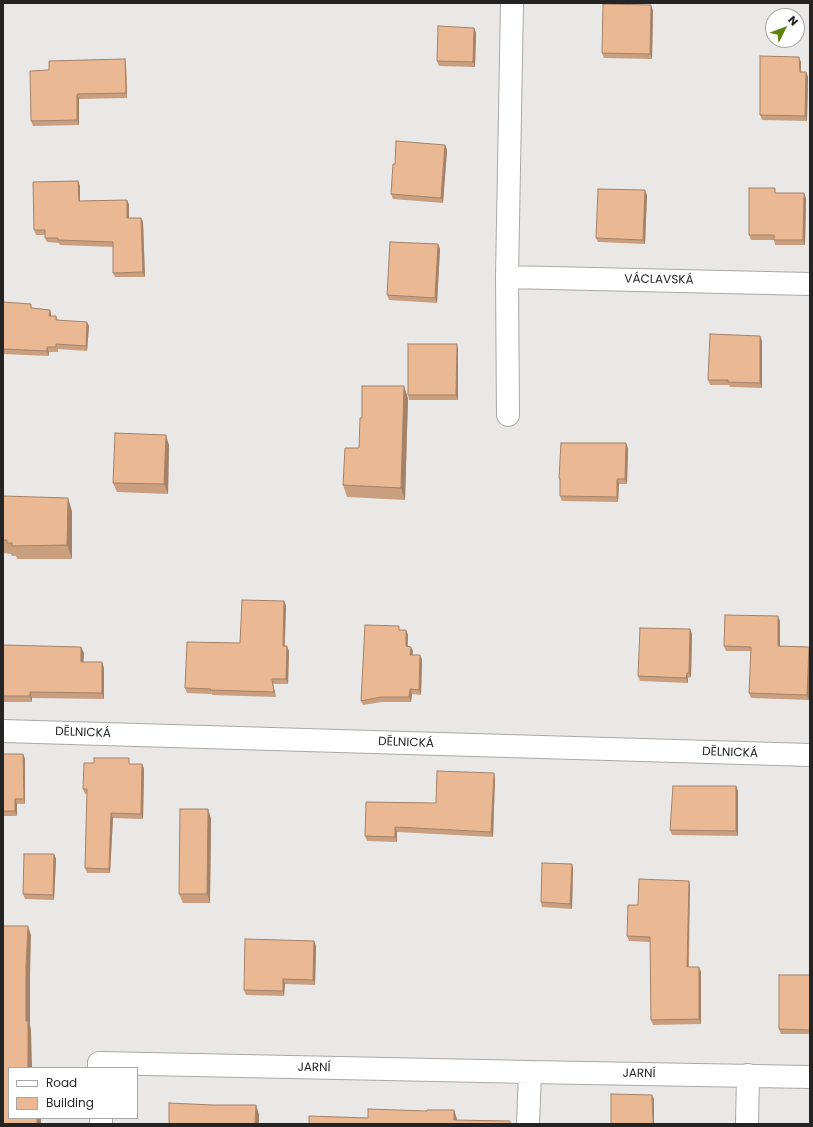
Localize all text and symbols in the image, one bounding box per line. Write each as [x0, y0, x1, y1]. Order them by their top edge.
north arrow [765, 8, 805, 48]
text: N [784, 12, 802, 29]
street label: VÁCLAVSKÁ [624, 272, 694, 288]
street label: DĚLNICKÁ [55, 725, 111, 741]
street label: DĚLNICKÁ [378, 735, 434, 751]
street label: DĚLNICKÁ [702, 745, 758, 761]
street label: JARNÍ [297, 1061, 331, 1075]
legend [8, 1067, 138, 1119]
street label: JARNÍ [622, 1067, 656, 1081]
text: Road [46, 1074, 77, 1091]
text: Building [46, 1094, 94, 1111]

